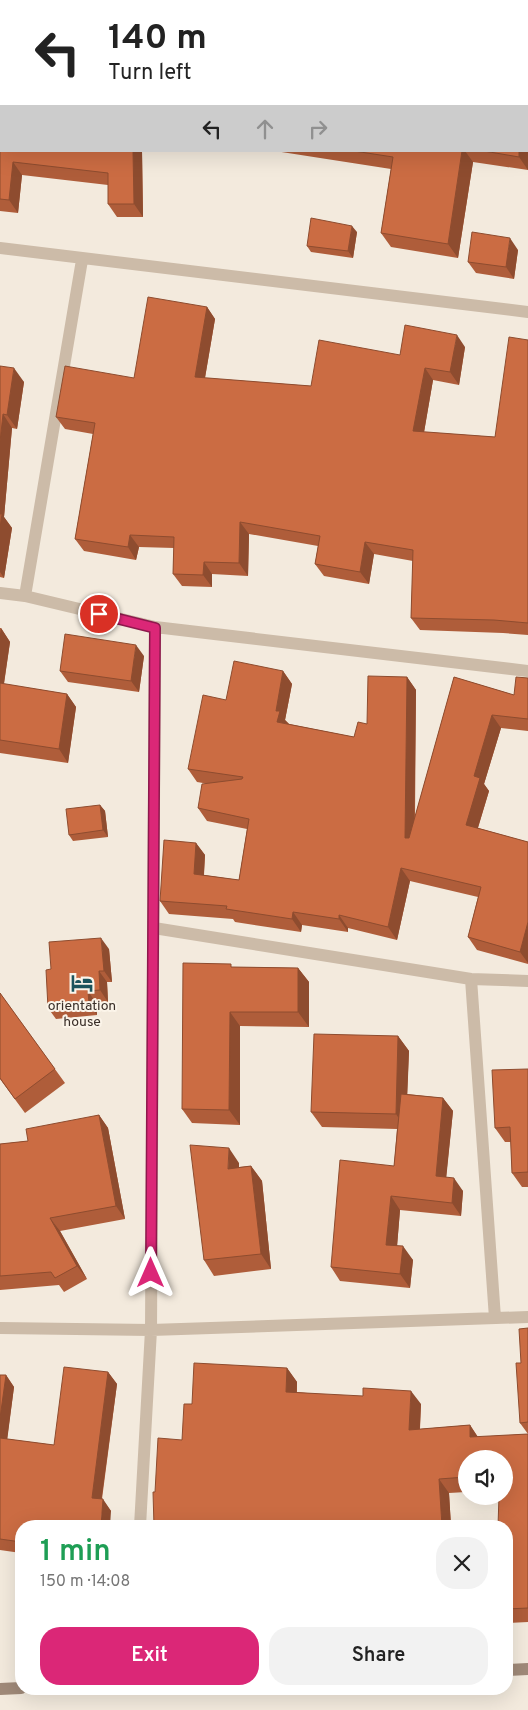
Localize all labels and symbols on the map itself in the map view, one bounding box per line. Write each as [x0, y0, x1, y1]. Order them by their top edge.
pin [78, 593, 120, 635]
hotel icon: orientation house [69, 970, 95, 996]
place label: orientation house [48, 998, 116, 1031]
position arrow [124, 1246, 176, 1298]

